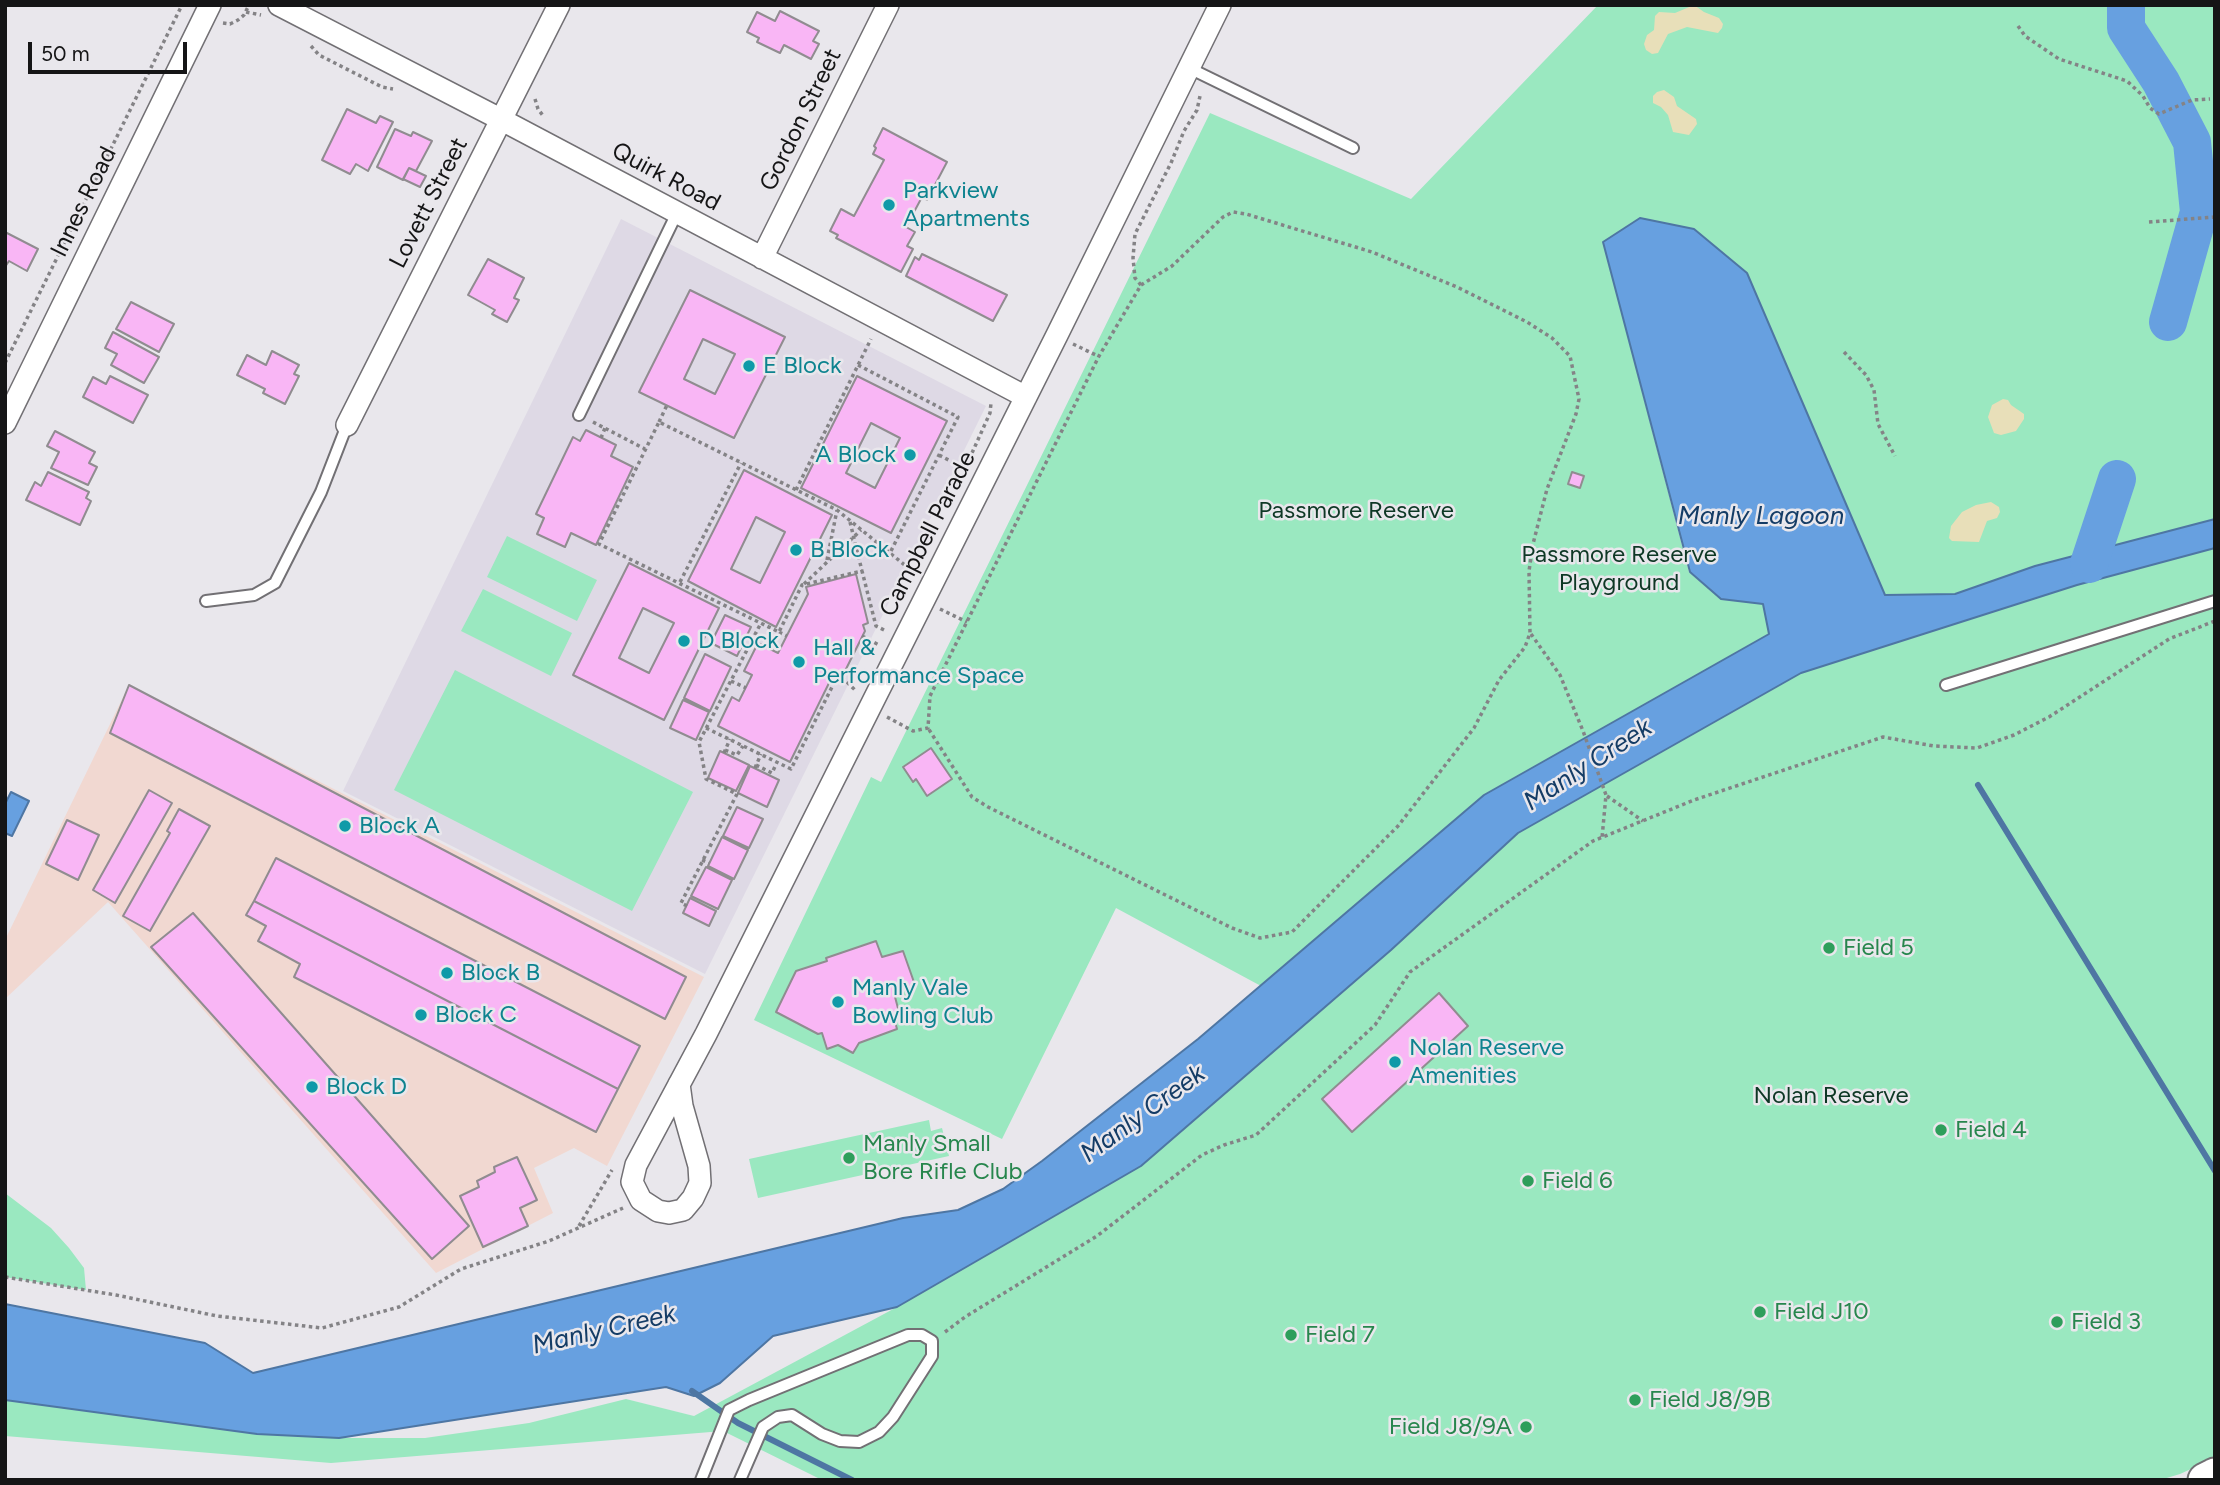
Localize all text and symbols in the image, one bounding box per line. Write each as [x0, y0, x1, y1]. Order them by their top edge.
scale bar [32, 28, 191, 72]
text: 50 m [41, 41, 90, 66]
street label: Gordon Street [754, 44, 848, 196]
street label: Lovett Street [384, 133, 474, 273]
street label: Quirk Road [607, 136, 725, 218]
street label: Innes Road [45, 142, 123, 262]
place label: Parkview Apartments [903, 177, 1030, 233]
marker: Parkview Apartments [881, 197, 897, 213]
place label: E Block [763, 352, 842, 380]
marker: E Block [741, 358, 757, 374]
place label: A Block [815, 441, 896, 469]
street label: Campbell Parade [874, 447, 982, 621]
marker: A Block [902, 447, 918, 463]
park label: Passmore Reserve [1258, 497, 1454, 525]
water label: Manly Lagoon [1678, 500, 1844, 532]
place label: B Block [810, 536, 889, 564]
park label: Passmore Reserve Playground [1521, 541, 1717, 597]
marker: B Block [788, 542, 804, 558]
place label: D Block [698, 627, 779, 655]
marker: D Block [676, 633, 692, 649]
place label: Hall & Performance Space [813, 634, 1024, 690]
marker: Hall & Performance Space [791, 654, 807, 670]
water label: Manly Creek [1518, 712, 1658, 818]
place label: Block A [359, 812, 440, 840]
marker: Block A [337, 818, 353, 834]
place label: Field 5 [1843, 934, 1914, 962]
marker: Field 5 [1821, 940, 1837, 956]
place label: Block B [461, 959, 540, 987]
marker: Block B [439, 965, 455, 981]
place label: Manly Vale Bowling Club [852, 974, 993, 1030]
marker: Manly Vale Bowling Club [830, 994, 846, 1010]
place label: Block C [435, 1001, 517, 1029]
marker: Block C [413, 1007, 429, 1023]
place label: Nolan Reserve Amenities [1409, 1034, 1564, 1090]
marker: Nolan Reserve Amenities [1387, 1054, 1403, 1070]
water label: Manly Creek [1075, 1058, 1211, 1170]
place label: Block D [326, 1073, 407, 1101]
marker: Block D [304, 1079, 320, 1095]
park label: Nolan Reserve [1753, 1082, 1909, 1110]
place label: Field 4 [1955, 1116, 2027, 1144]
marker: Field 4 [1933, 1122, 1949, 1138]
place label: Manly Small Bore Rifle Club [863, 1130, 1023, 1186]
marker: Manly Small Bore Rifle Club [841, 1150, 857, 1166]
place label: Field 6 [1542, 1167, 1613, 1195]
marker: Field 6 [1520, 1173, 1536, 1189]
water label: Manly Creek [529, 1298, 679, 1362]
place label: Field J10 [1774, 1298, 1869, 1326]
marker: Field J10 [1752, 1304, 1768, 1320]
place label: Field 3 [2071, 1308, 2141, 1336]
marker: Field 3 [2049, 1314, 2065, 1330]
place label: Field 7 [1305, 1321, 1375, 1349]
marker: Field 7 [1283, 1327, 1299, 1343]
place label: Field J8/9B [1649, 1386, 1771, 1414]
marker: Field J8/9B [1627, 1392, 1643, 1408]
place label: Field J8/9A [1389, 1413, 1512, 1441]
marker: Field J8/9A [1518, 1419, 1534, 1435]

